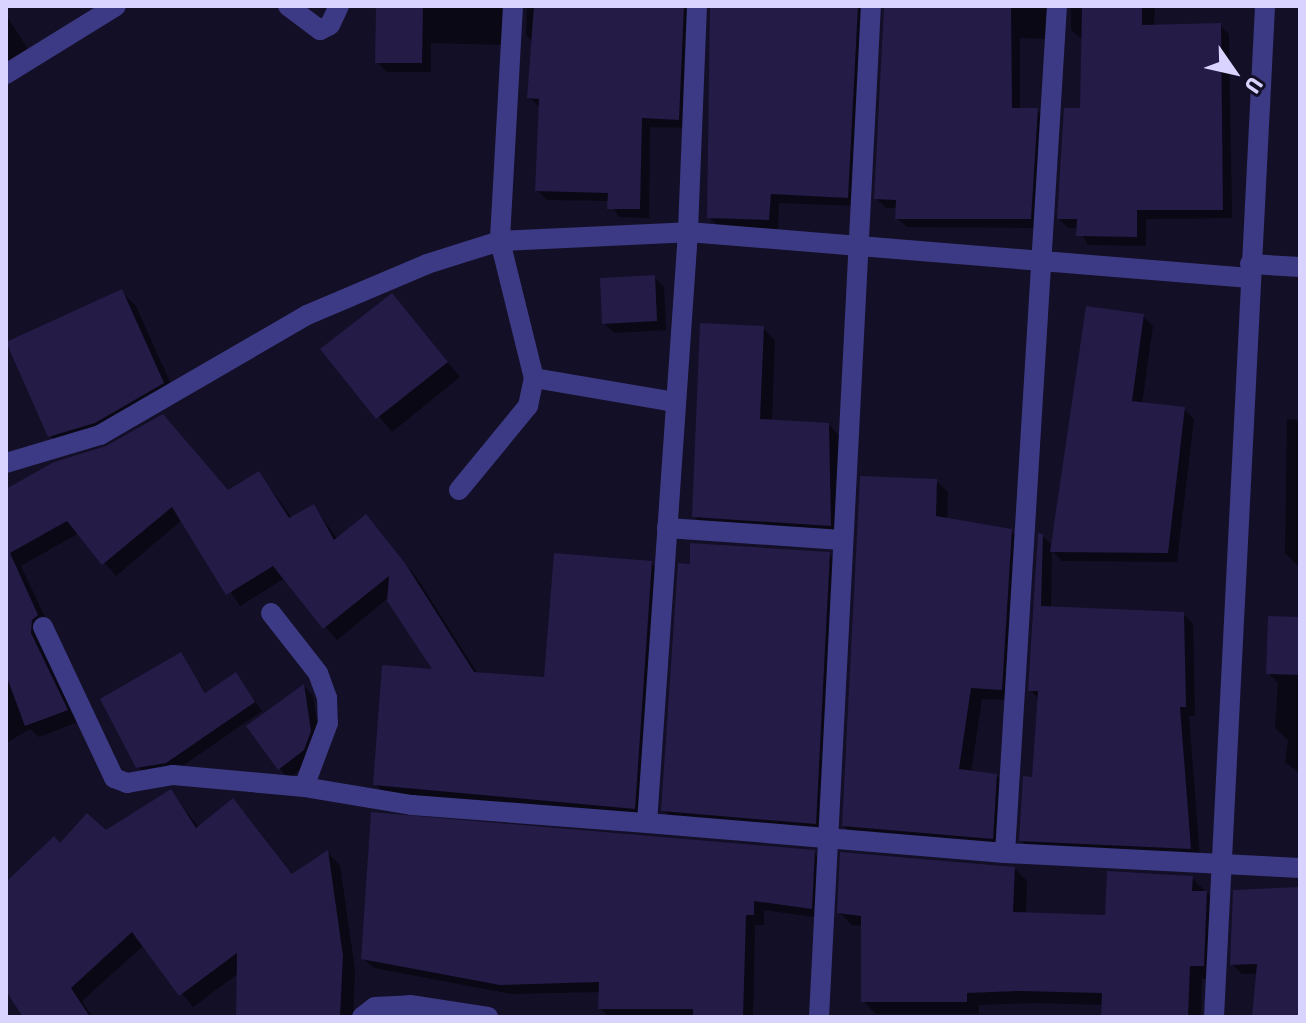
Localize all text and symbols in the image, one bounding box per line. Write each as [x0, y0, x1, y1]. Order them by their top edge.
north arrow [1194, 32, 1274, 112]
text: U [1239, 73, 1268, 98]

